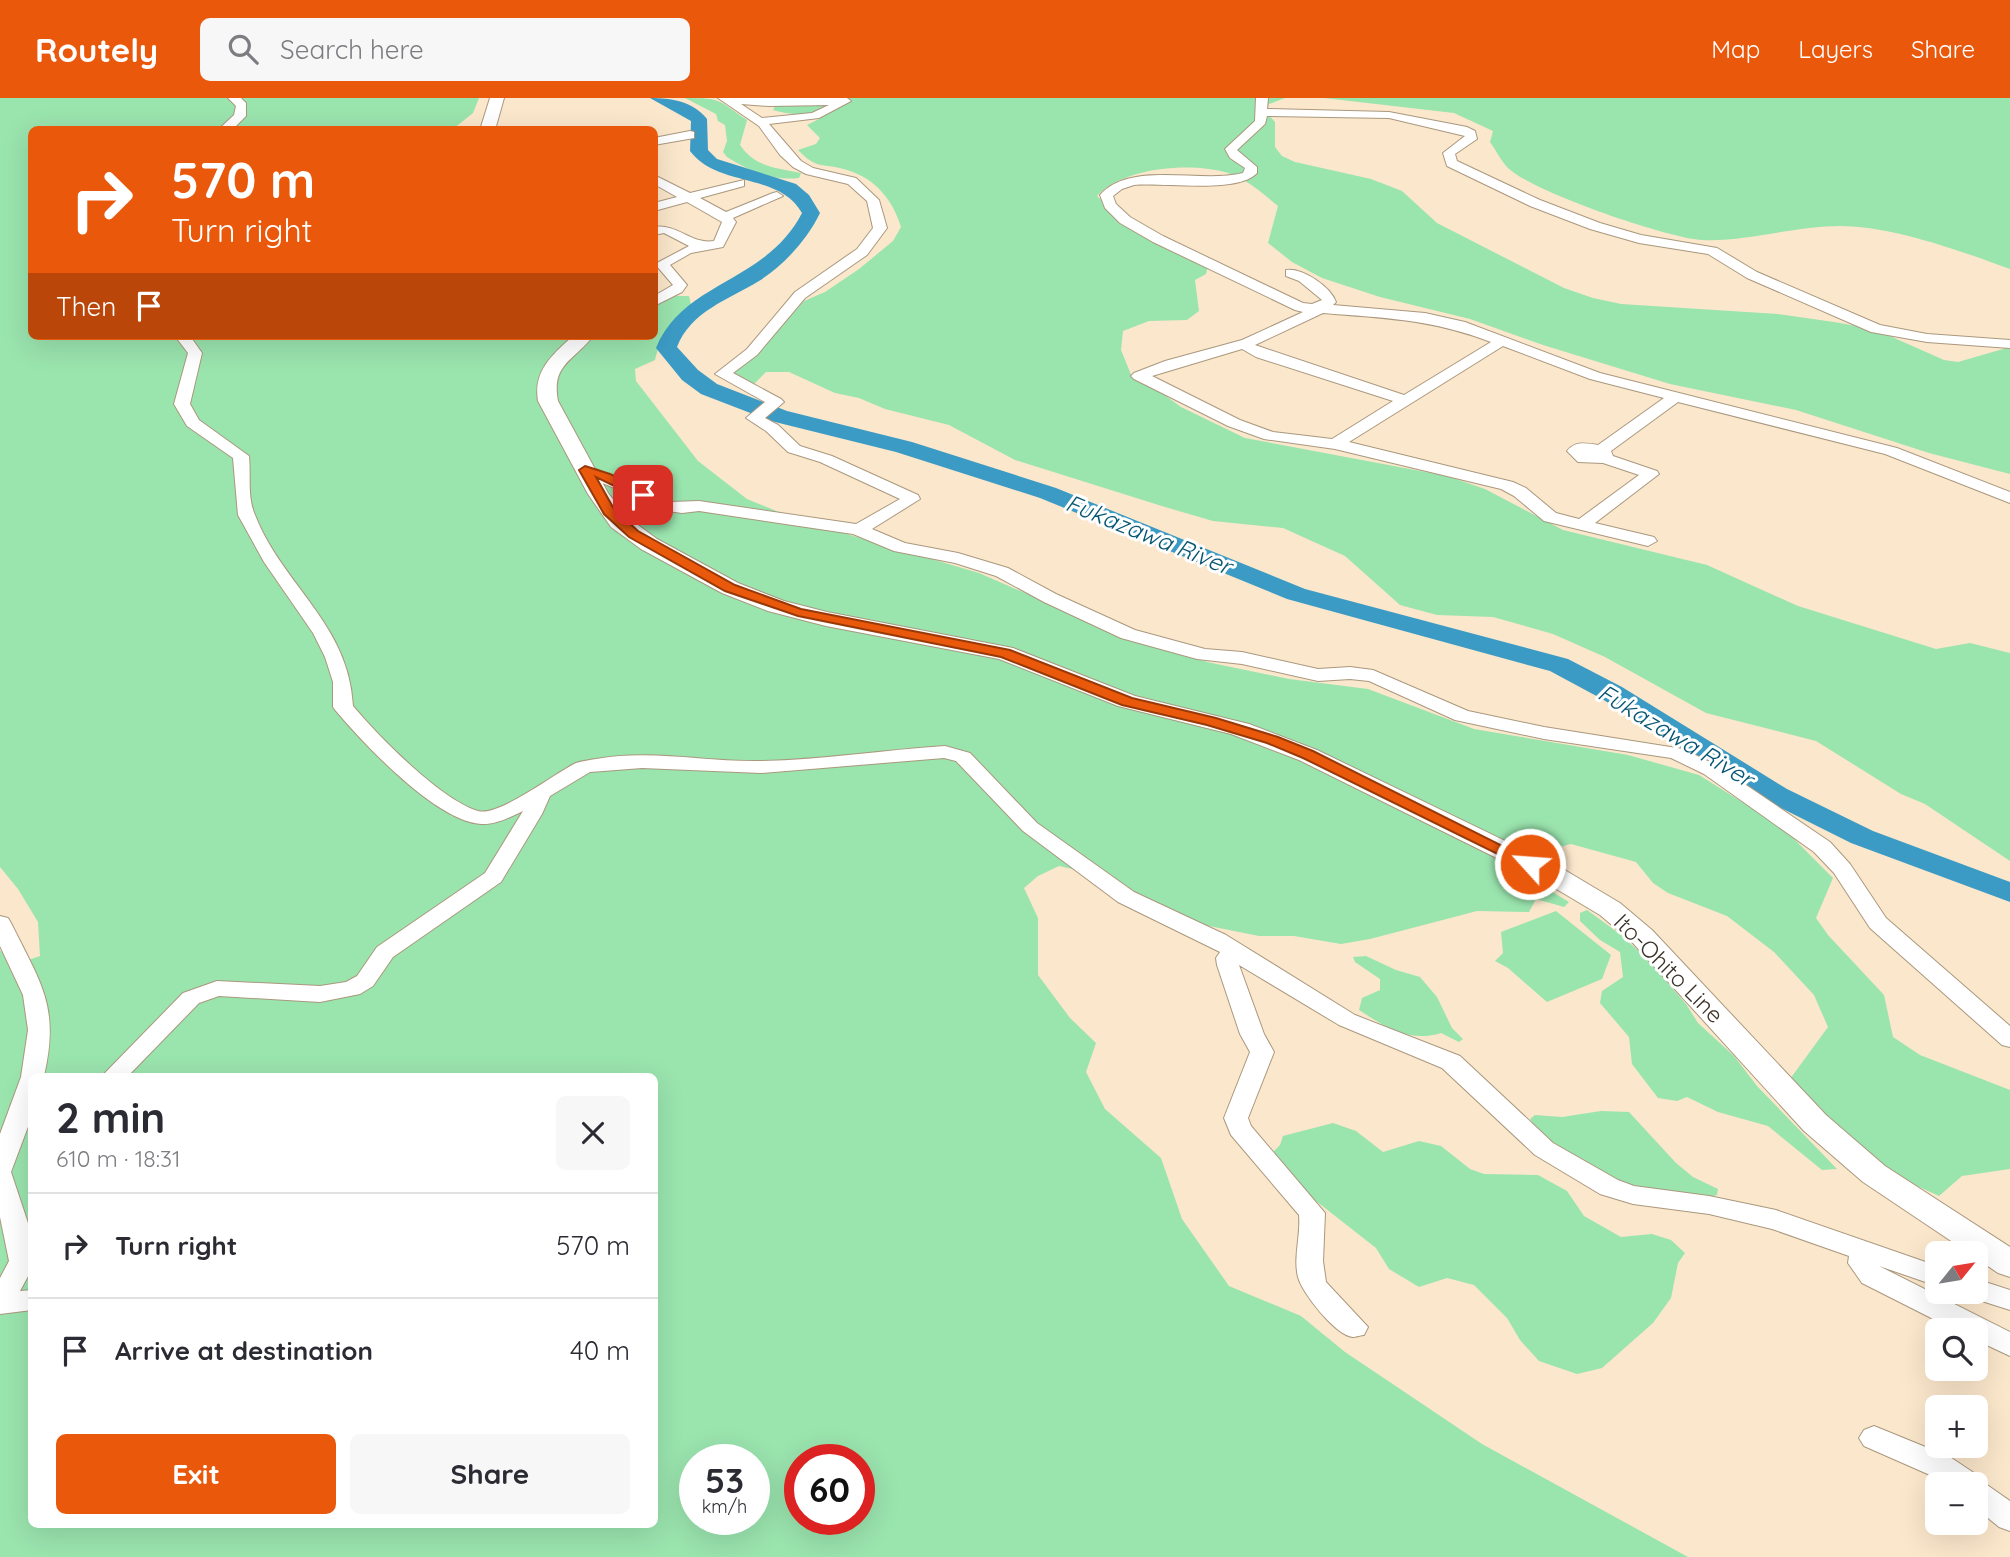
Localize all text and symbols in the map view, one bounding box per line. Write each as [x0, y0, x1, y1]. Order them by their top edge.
search box [200, 18, 690, 81]
text: Routely [35, 29, 158, 70]
icon: search [224, 30, 262, 68]
text: Search here [280, 33, 424, 66]
text: Map [1711, 34, 1760, 64]
text: Layers [1798, 34, 1873, 64]
text: Share [1911, 34, 1975, 64]
text: 570 m [171, 149, 315, 210]
icon: right [56, 154, 147, 245]
text: Turn right [171, 210, 312, 250]
icon: arrive [130, 287, 168, 325]
text: Then [56, 290, 116, 323]
pin [613, 465, 673, 525]
icon: arrive [624, 476, 662, 514]
water label: Fukazawa River [1062, 487, 1239, 582]
water label: Fukazawa River [1593, 677, 1761, 795]
position arrow [1493, 827, 1567, 901]
street label: Ito-Ohito Line [1608, 907, 1730, 1029]
text: 2 min [56, 1091, 165, 1144]
button: close [556, 1096, 630, 1170]
text: 610 m · 18:31 [56, 1144, 181, 1173]
icon: right [56, 1227, 94, 1265]
text: Turn right [115, 1229, 237, 1262]
text: 570 m [556, 1229, 630, 1262]
north arrow [1925, 1241, 1988, 1304]
map controls [1925, 1241, 1988, 1535]
button: search [1925, 1318, 1988, 1381]
icon: arrive [56, 1332, 94, 1370]
text: Arrive at destination [115, 1334, 373, 1367]
text: 40 m [570, 1334, 630, 1367]
button: + [1925, 1395, 1988, 1458]
button: Exit [56, 1434, 336, 1514]
button: Share [350, 1434, 630, 1514]
speed limit sign: 60 [784, 1444, 875, 1535]
text: 53 [705, 1458, 744, 1502]
button: − [1925, 1472, 1988, 1535]
text: km/h [702, 1495, 747, 1518]

